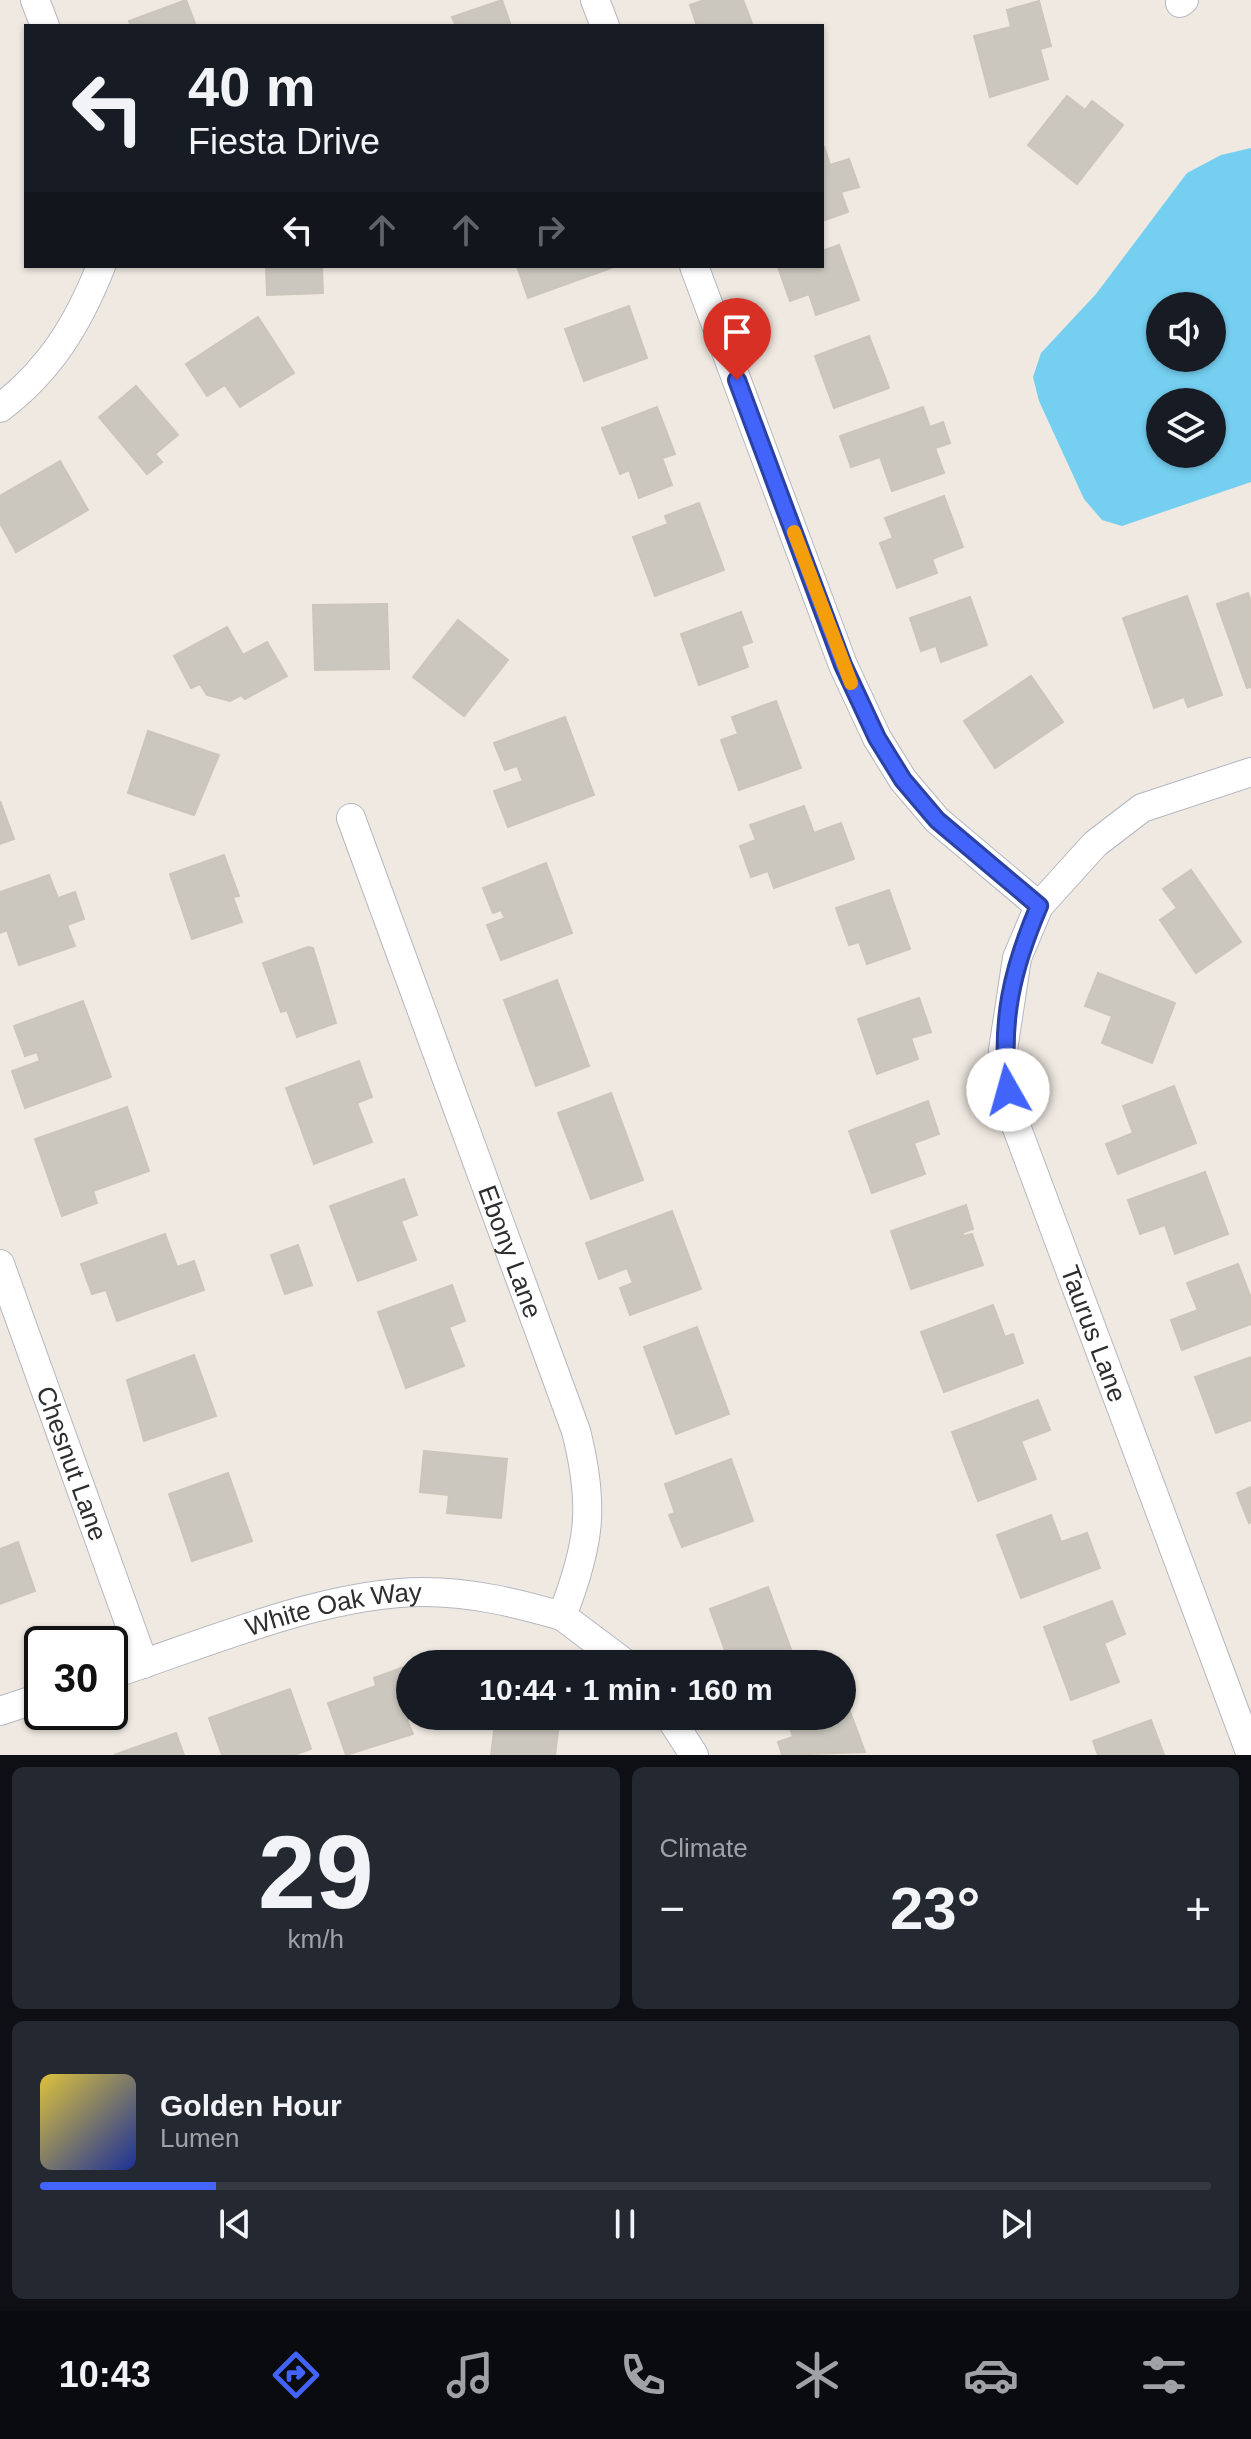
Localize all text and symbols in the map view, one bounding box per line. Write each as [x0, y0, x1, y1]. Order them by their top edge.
text: 40 m [188, 55, 316, 118]
icon: left [56, 56, 160, 160]
text: Fiesta Drive [188, 121, 380, 162]
icon: left [276, 208, 320, 252]
icon: ahead [360, 208, 404, 252]
icon: ahead [444, 208, 488, 252]
icon: right [528, 208, 572, 252]
map controls [1146, 292, 1226, 468]
button: sound [1146, 292, 1226, 372]
pin [703, 298, 771, 380]
icon: arrive [715, 310, 759, 354]
button: layers [1146, 388, 1226, 468]
position arrow [966, 1048, 1050, 1132]
street label: Ebony Lane [472, 1181, 548, 1322]
street label: Taurus Lane [1055, 1261, 1133, 1406]
street label: Chesnut Lane [30, 1382, 113, 1545]
street label: White Oak Way [242, 1577, 422, 1642]
speed limit sign: 30 [24, 1626, 128, 1730]
text: 10:44 · 1 min · 160 m [479, 1673, 773, 1706]
text: 29 [258, 1814, 374, 1930]
text: Climate [660, 1833, 748, 1863]
text: 23° [890, 1875, 981, 1942]
text: − [660, 1884, 685, 1933]
text: + [1185, 1884, 1211, 1933]
text: km/h [288, 1924, 344, 1954]
text: Golden Hour [160, 2089, 342, 2122]
text: Lumen [160, 2123, 240, 2153]
icon: previous [213, 2202, 257, 2246]
icon: pause [603, 2202, 647, 2246]
icon: next [994, 2202, 1038, 2246]
icon: directions [268, 2347, 324, 2403]
icon: music [442, 2347, 498, 2403]
icon: phone [615, 2347, 671, 2403]
icon: climate [789, 2347, 845, 2403]
icon: car [963, 2347, 1019, 2403]
icon: filters [1136, 2347, 1192, 2403]
text: 10:43 [59, 2354, 151, 2395]

